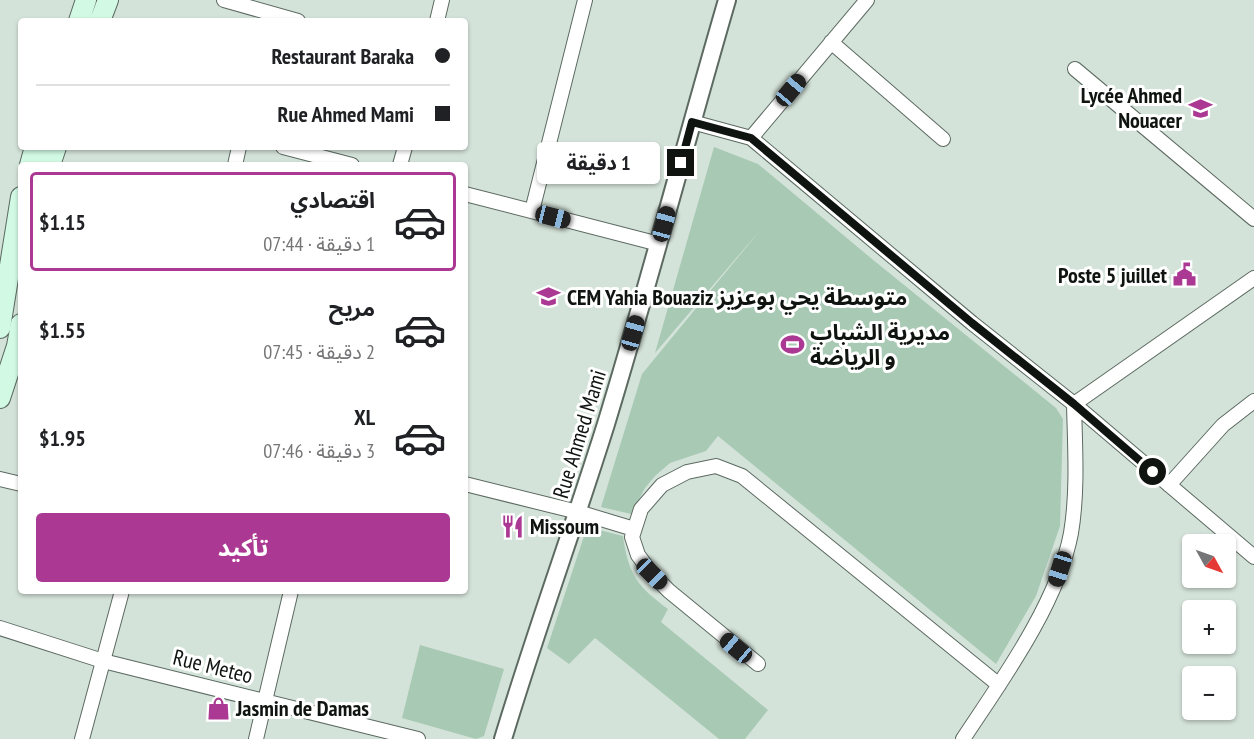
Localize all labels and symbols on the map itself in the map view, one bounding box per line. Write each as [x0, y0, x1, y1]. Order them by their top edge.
car [773, 70, 809, 110]
place label: Lycée Ahmed Nouacer [1081, 81, 1183, 134]
school or university icon: Lycée Ahmed Nouacer [1187, 95, 1213, 121]
callout: 1 دقيقة [537, 142, 660, 184]
route end [667, 149, 694, 176]
car [533, 204, 573, 230]
car [651, 204, 677, 244]
place label: Poste 5 juillet [1058, 261, 1168, 289]
public building icon: Poste 5 juillet [1172, 262, 1198, 288]
place label: CEM Yahia Bouaziz متوسطة يحي بوعزيز [567, 283, 907, 315]
school or university icon: CEM Yahia Bouaziz متوسطة يحي بوعزيز [536, 284, 562, 310]
car [619, 313, 647, 353]
place label: مديرية الشباب و الرياضة [810, 318, 950, 371]
sports icon: مديرية الشباب و الرياضة [779, 332, 805, 358]
street label: Rue Ahmed Mami [546, 366, 612, 502]
route start [1139, 458, 1166, 485]
place label: Missoum [530, 512, 599, 540]
restaurant icon: Missoum [499, 513, 525, 539]
north arrow [1182, 534, 1236, 588]
car [1046, 549, 1074, 589]
car [633, 555, 671, 593]
car [716, 630, 756, 666]
street label: Rue Meteo [170, 643, 256, 689]
place label: Jasmin de Damas [235, 694, 369, 722]
shop icon: Jasmin de Damas [205, 695, 231, 721]

